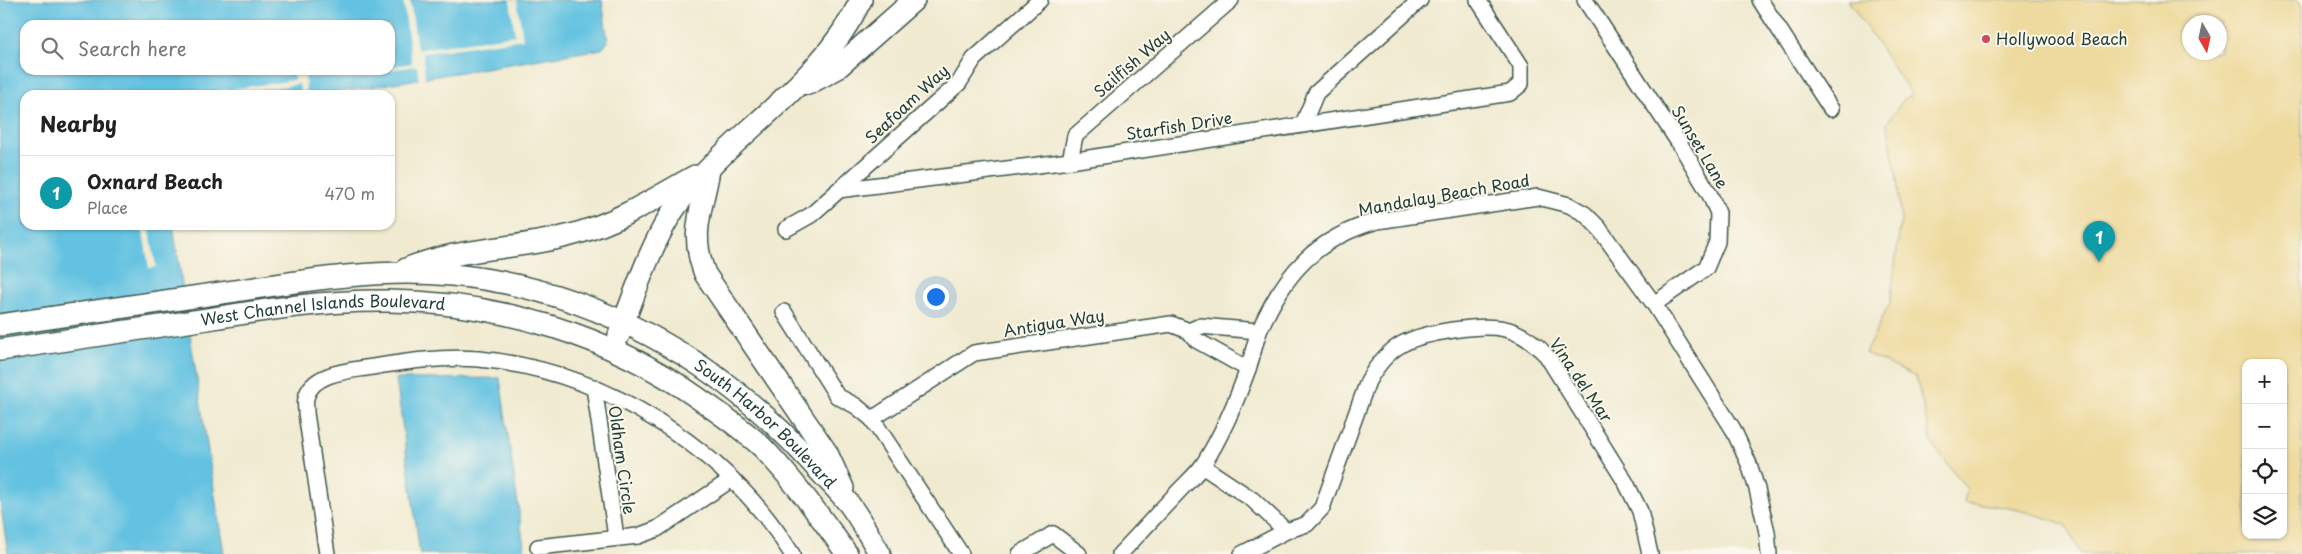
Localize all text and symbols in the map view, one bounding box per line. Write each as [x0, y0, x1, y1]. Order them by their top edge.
north arrow [2182, 15, 2227, 60]
search box [20, 20, 395, 75]
street label: Sailfish Way [1088, 22, 1175, 102]
place label: Hollywood Beach [1996, 26, 2128, 50]
marker: Hollywood Beach [1980, 33, 1992, 45]
icon: search [38, 34, 66, 62]
text: Search here [78, 34, 187, 62]
street label: Seafoam Way [859, 58, 954, 148]
street label: Sunset Lane [1667, 100, 1735, 193]
street label: Starfish Drive [1124, 105, 1234, 145]
text: Nearby [40, 107, 117, 139]
text: Oxnard Beach [87, 167, 223, 195]
street label: Mandalay Beach Road [1356, 167, 1531, 221]
text: 1 [52, 181, 60, 205]
text: 470 m [325, 181, 375, 205]
text: Place [87, 195, 128, 219]
pin: 1 [2083, 221, 2115, 262]
your location [923, 284, 949, 310]
street label: West Channel Islands Boulevard [199, 288, 447, 331]
street label: Antigua Way [1002, 302, 1106, 342]
street label: Vina del Mar [1545, 332, 1619, 427]
street label: South Harbor Boulevard [690, 352, 843, 493]
map controls [2242, 359, 2287, 539]
button: + [2242, 359, 2287, 404]
street label: Oldham Circle [603, 404, 643, 516]
button: − [2242, 404, 2287, 449]
button: locate [2242, 449, 2287, 494]
button: layers [2242, 494, 2287, 539]

